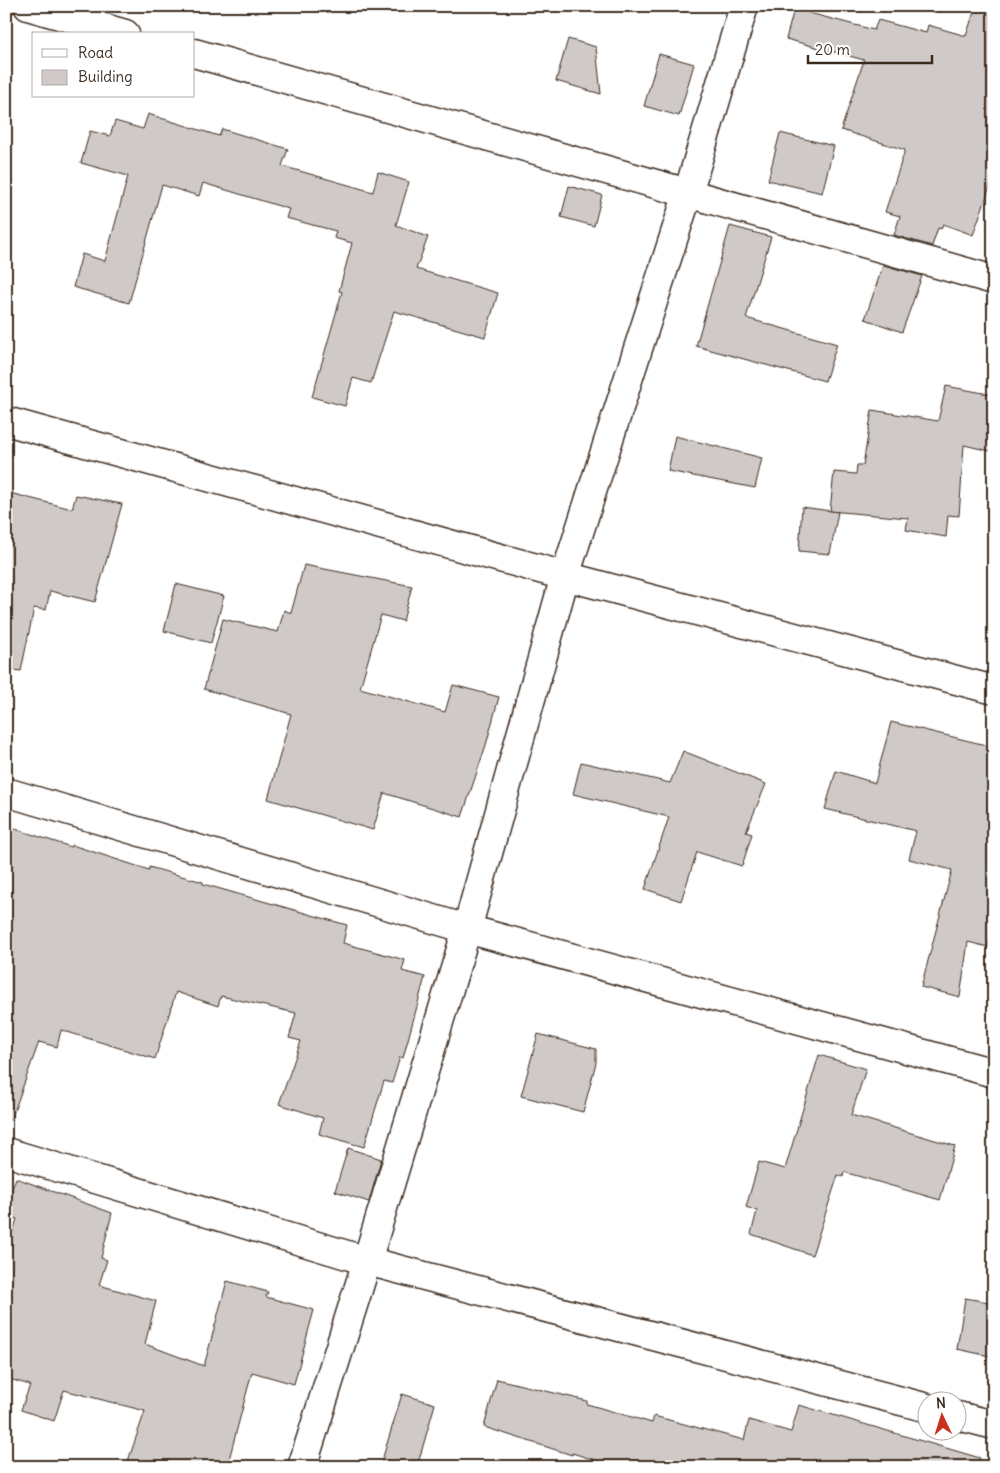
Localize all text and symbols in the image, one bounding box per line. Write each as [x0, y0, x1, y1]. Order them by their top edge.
legend [32, 32, 195, 98]
scale bar [808, 32, 931, 64]
text: 20 m [815, 40, 850, 59]
text: Road [78, 43, 113, 62]
text: Building [78, 67, 133, 86]
north arrow [918, 1390, 968, 1440]
text: N [936, 1394, 947, 1412]

